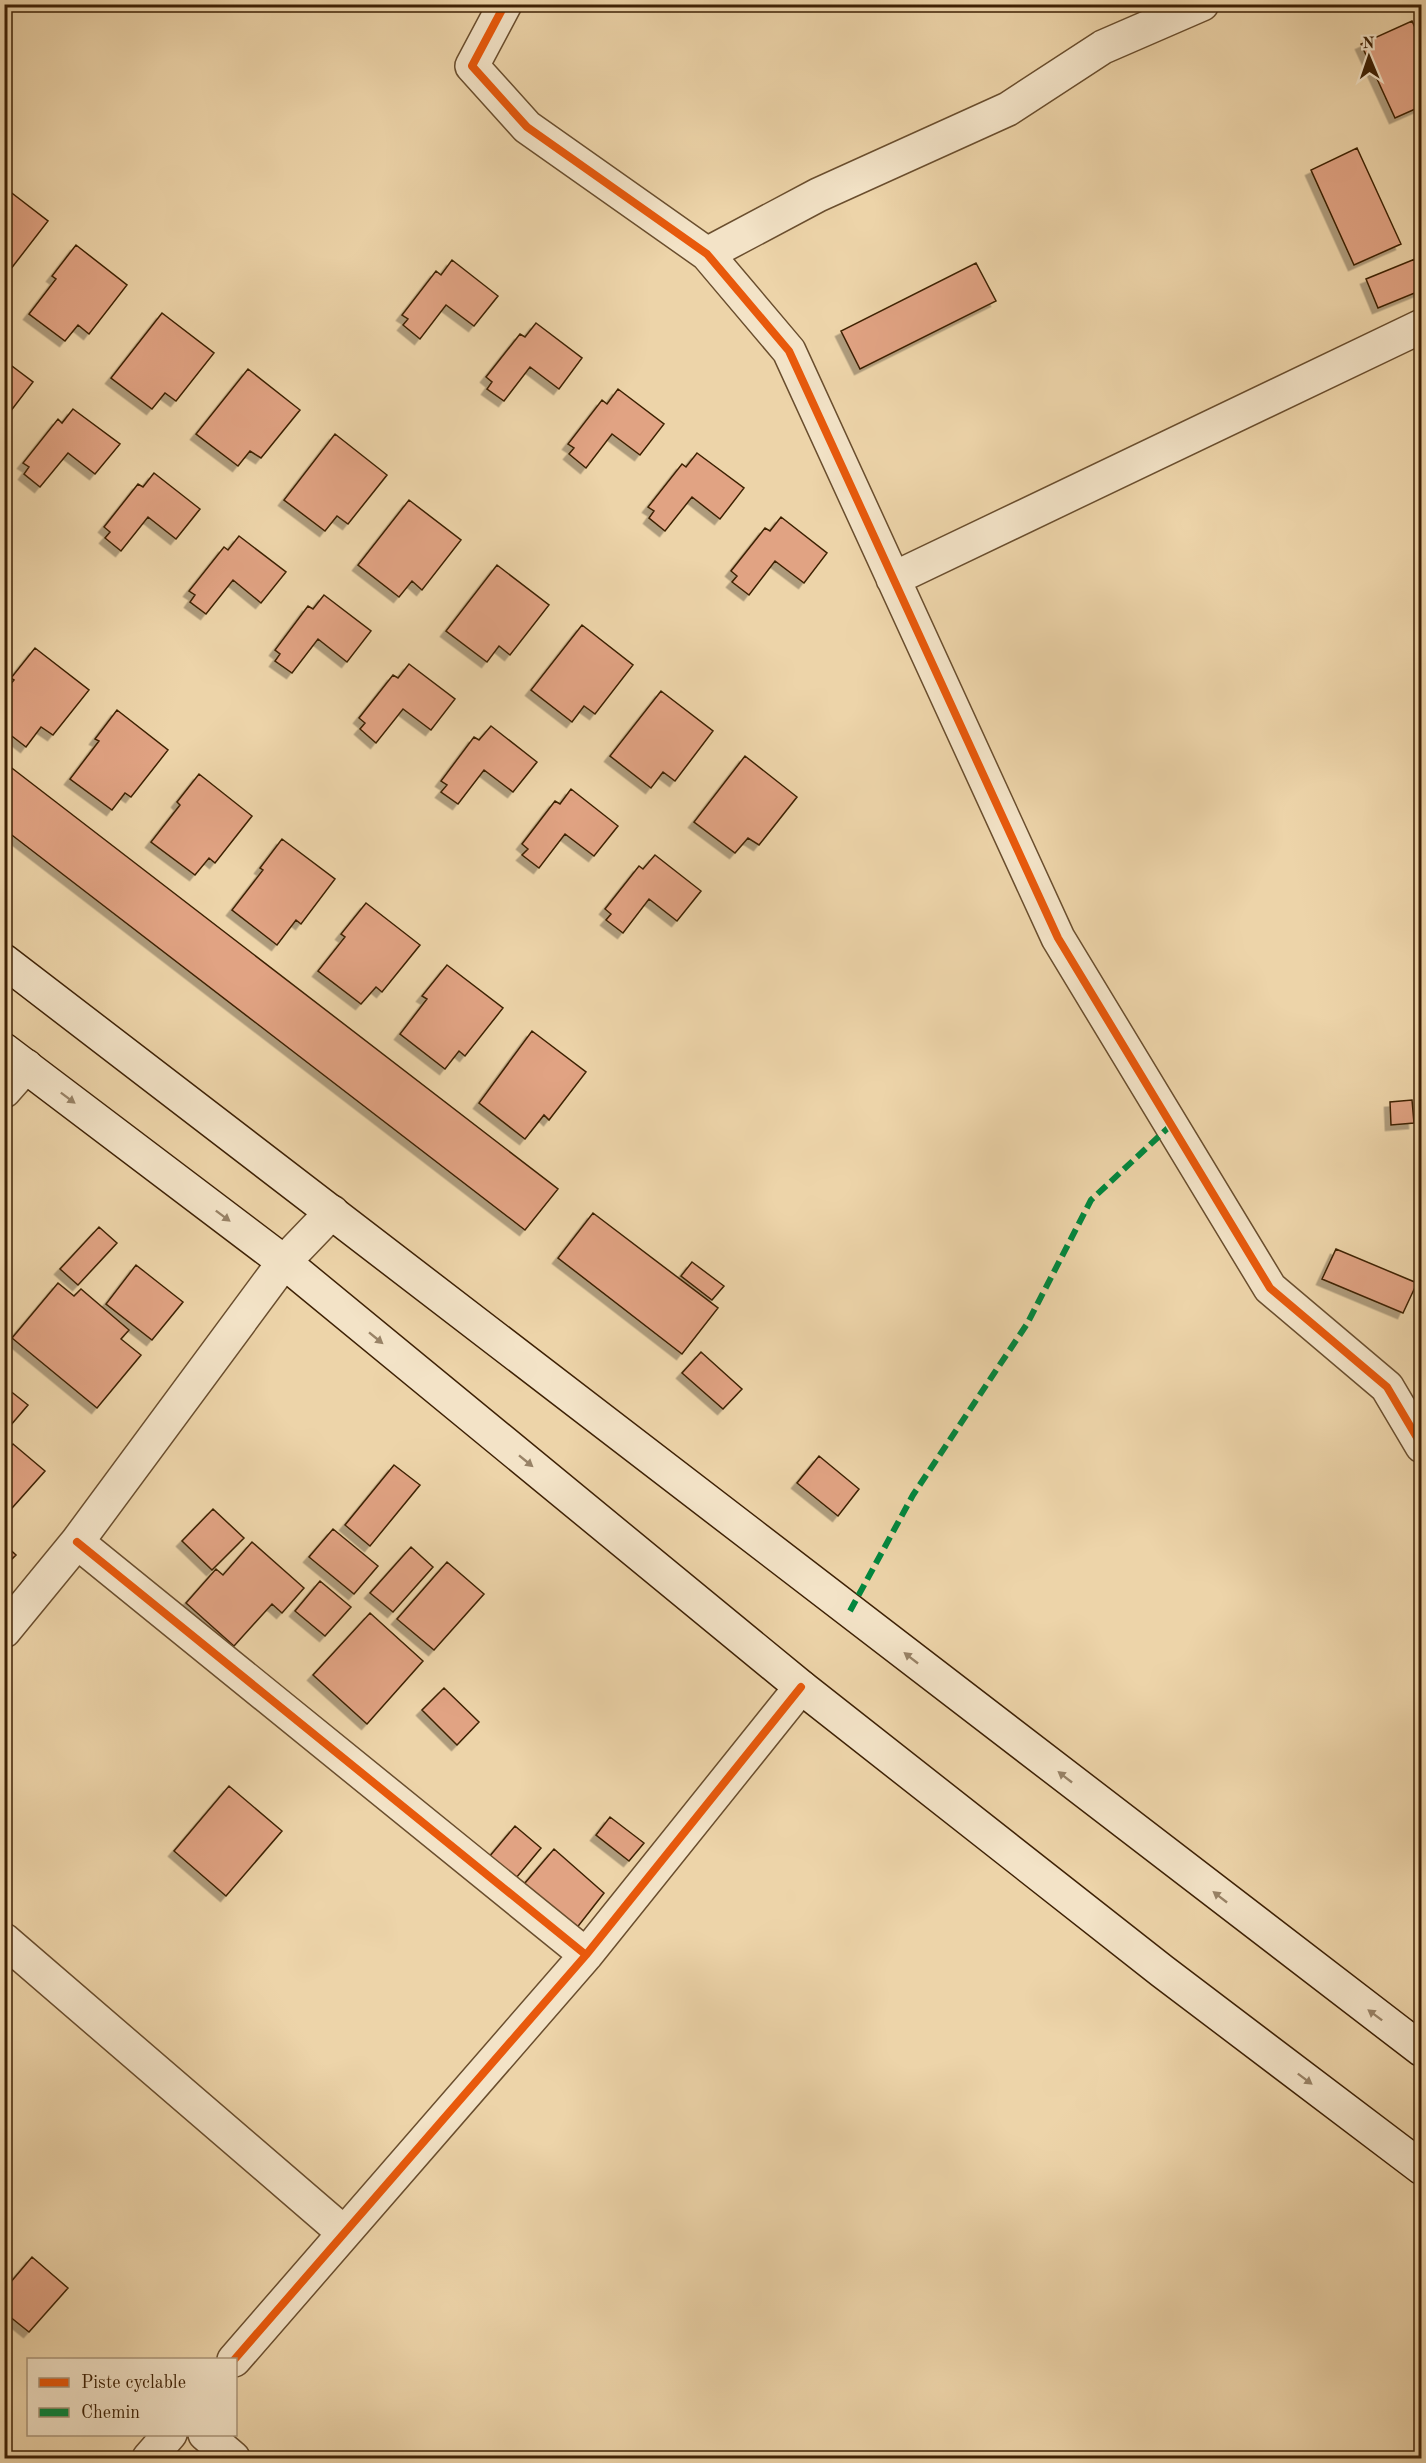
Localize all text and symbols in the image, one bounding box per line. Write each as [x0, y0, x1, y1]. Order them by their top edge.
north arrow [1339, 27, 1399, 87]
text: N [1362, 36, 1376, 52]
one-way arrow [60, 1092, 76, 1104]
one-way arrow [215, 1210, 231, 1222]
one-way arrow [368, 1331, 384, 1344]
one-way arrow [519, 1455, 534, 1467]
one-way arrow [903, 1652, 919, 1665]
one-way arrow [1058, 1772, 1073, 1784]
one-way arrow [1212, 1891, 1227, 1903]
one-way arrow [1367, 2009, 1382, 2021]
one-way arrow [1297, 2072, 1312, 2084]
legend [27, 2358, 237, 2436]
text: Piste cyclable [81, 2374, 186, 2392]
text: Chemin [81, 2404, 140, 2422]

